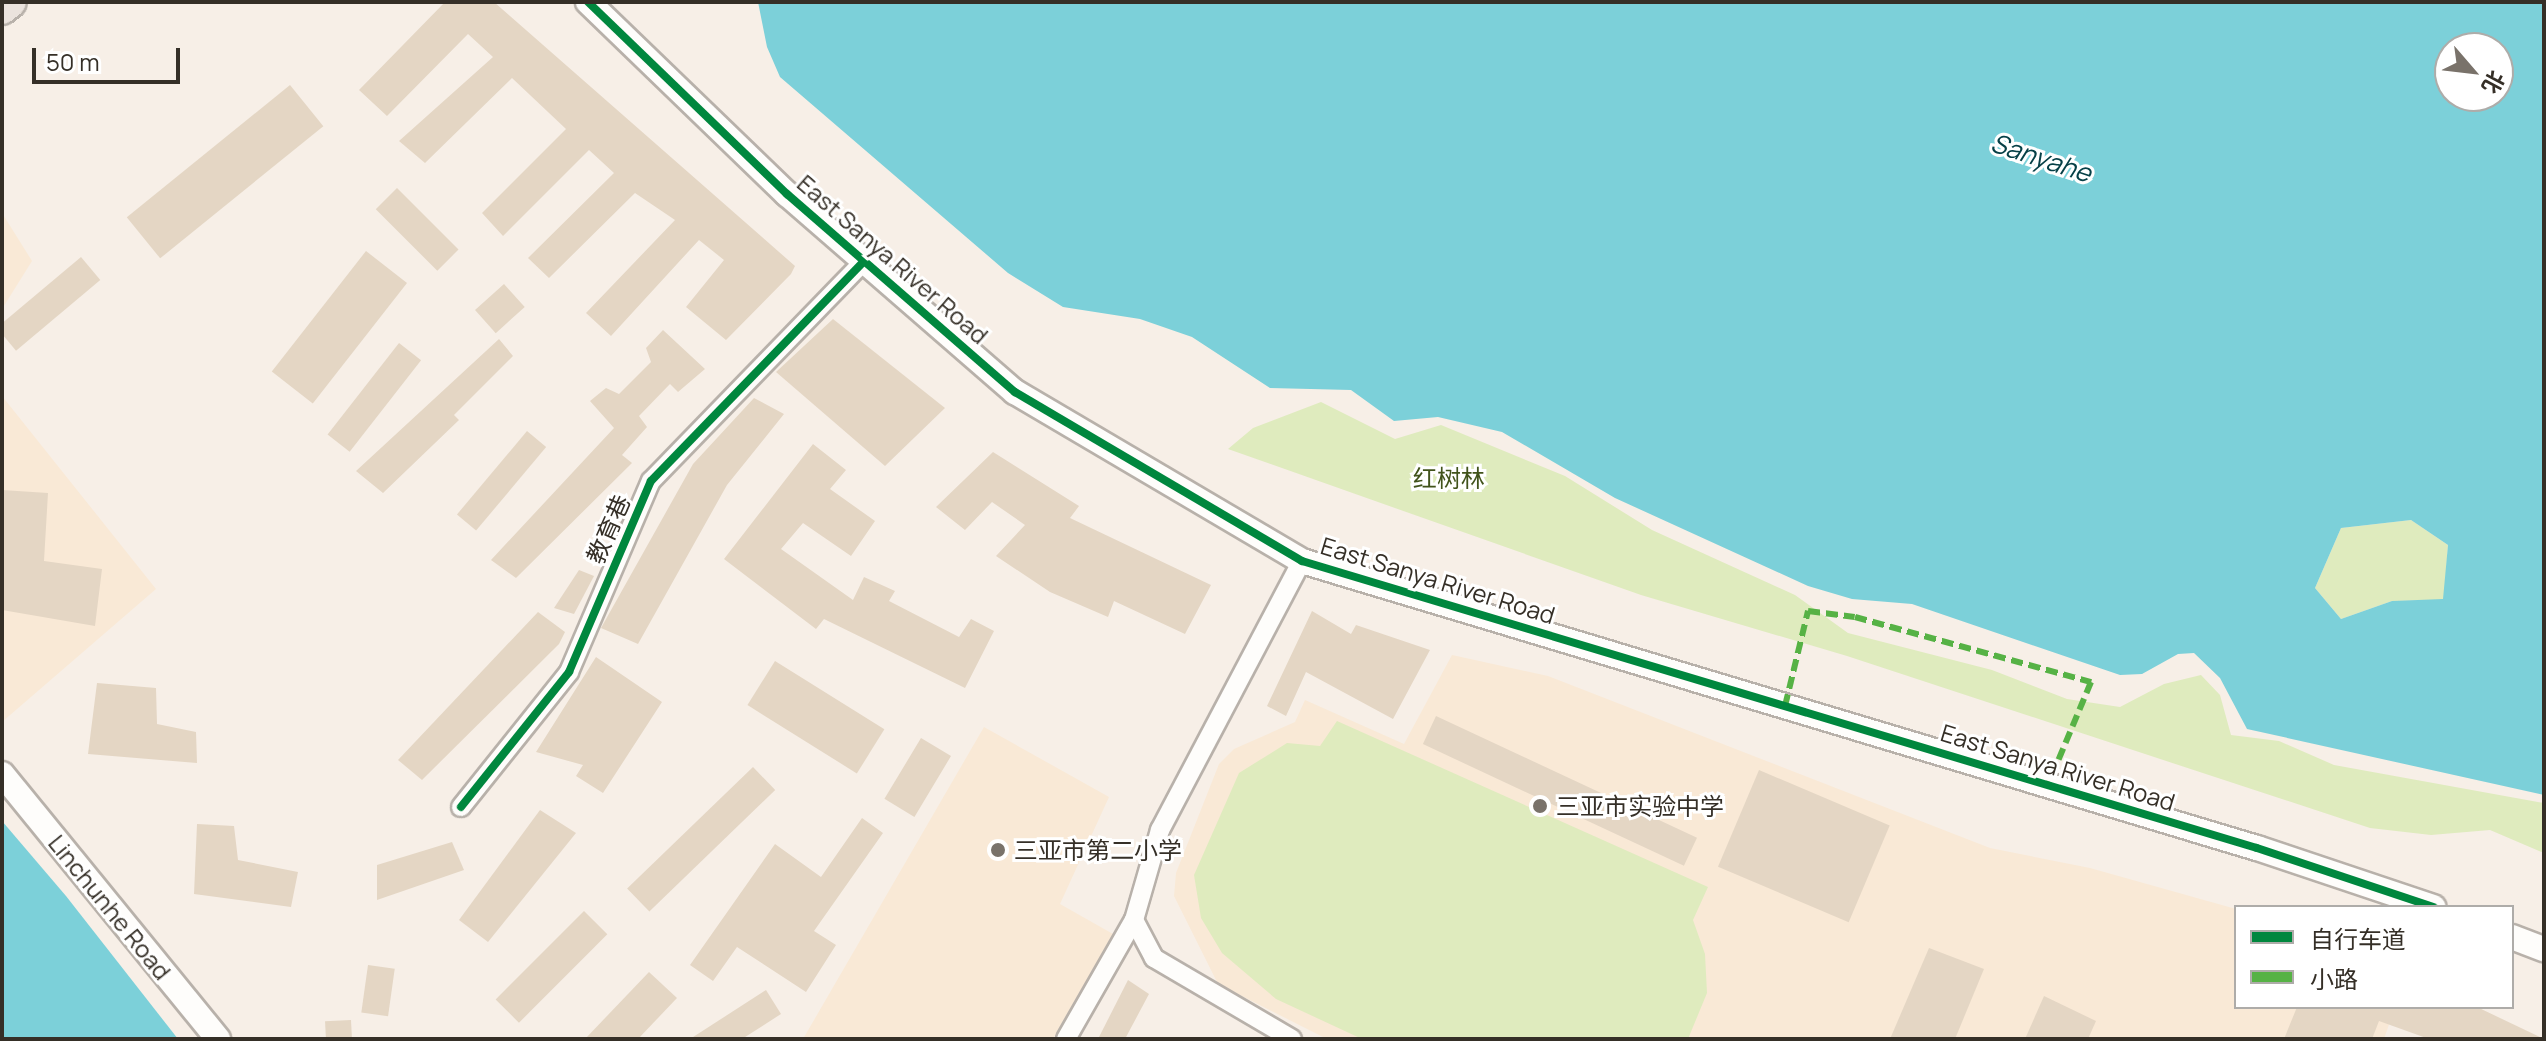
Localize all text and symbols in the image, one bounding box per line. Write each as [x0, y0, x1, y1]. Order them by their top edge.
scale bar [36, 32, 184, 82]
north arrow [2434, 32, 2514, 112]
text: 50 m [46, 45, 100, 78]
text: 北 [2475, 66, 2512, 99]
water label: Sanyahe [1987, 127, 2095, 189]
street label: East Sanya River Road [792, 168, 994, 350]
park label: 红树林 [1413, 464, 1485, 492]
street label: 教育巷 [580, 490, 636, 568]
street label: East Sanya River Road [1318, 531, 1558, 629]
street label: East Sanya River Road [1938, 718, 2178, 816]
place label: 三亚市实验中学 [1556, 792, 1724, 820]
marker: 三亚市实验中学 [1531, 797, 1549, 815]
street label: Linchunhe Road [43, 829, 177, 985]
place label: 三亚市第二小学 [1014, 836, 1182, 864]
marker: 三亚市第二小学 [989, 841, 1007, 859]
legend [2234, 905, 2514, 1009]
text: 自行车道 [2310, 922, 2406, 955]
text: 小路 [2310, 962, 2358, 995]

